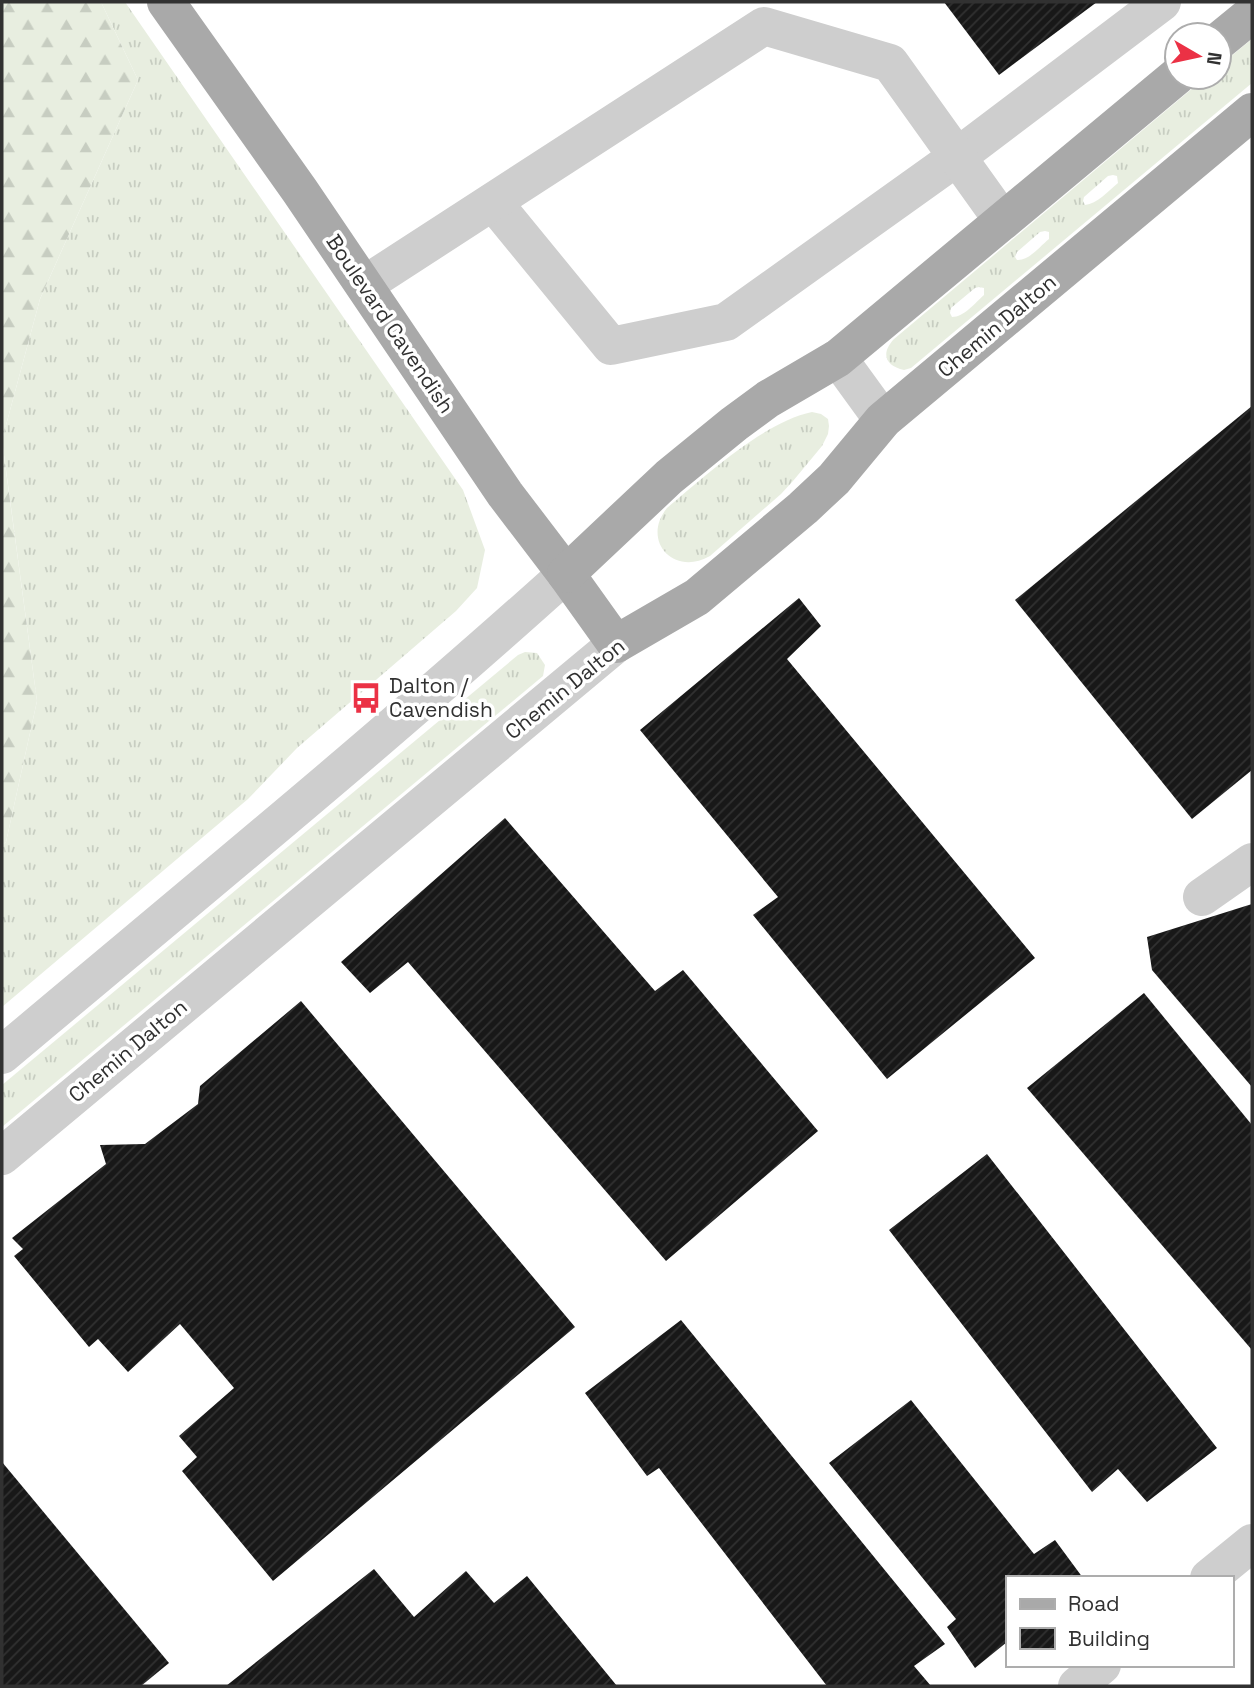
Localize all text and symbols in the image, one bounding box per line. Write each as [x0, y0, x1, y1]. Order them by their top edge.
north arrow [1163, 21, 1233, 91]
text: N [1201, 50, 1228, 67]
street label: Boulevard Cavendish [320, 229, 460, 418]
street label: Chemin Dalton [932, 268, 1061, 383]
street label: Chemin Dalton [499, 632, 630, 745]
place label: Dalton / Cavendish [389, 672, 493, 723]
bus stop icon: Dalton / Cavendish [349, 681, 383, 715]
street label: Chemin Dalton [63, 993, 192, 1108]
legend [1006, 1576, 1233, 1667]
text: Road [1068, 1590, 1120, 1617]
text: Building [1068, 1625, 1150, 1652]

